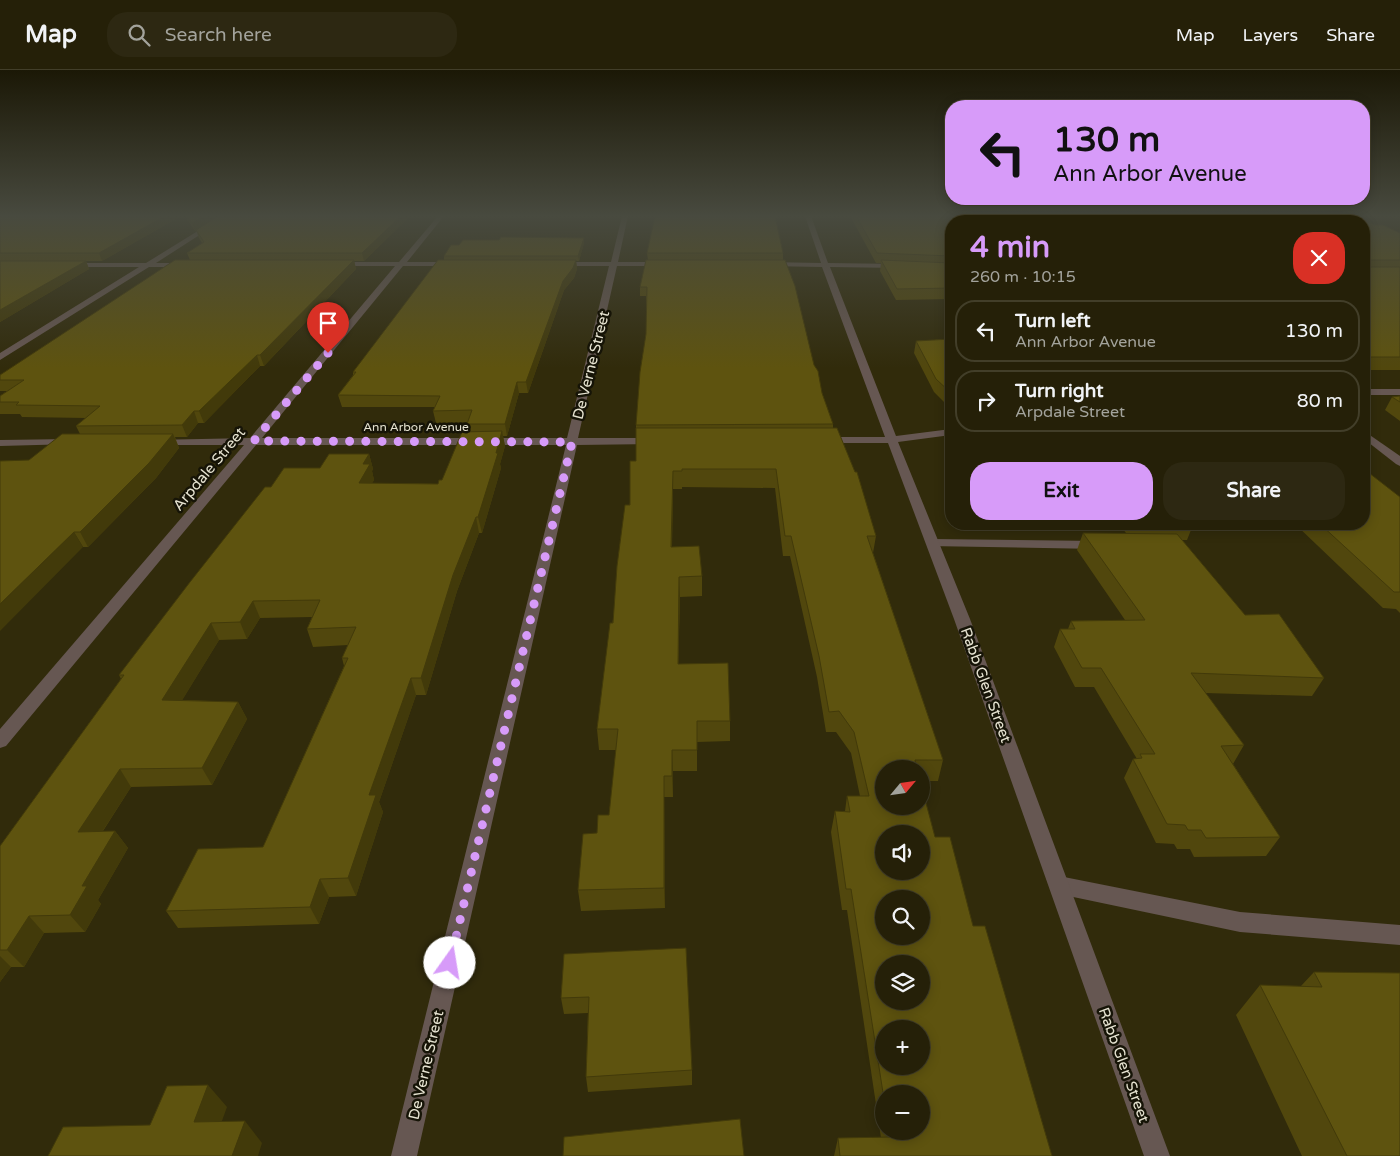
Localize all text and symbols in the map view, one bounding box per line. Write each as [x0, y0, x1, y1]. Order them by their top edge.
search box [107, 12, 457, 57]
text: Map [25, 20, 77, 49]
icon: search [125, 21, 153, 49]
text: Search here [165, 24, 272, 46]
text: Map [1176, 24, 1215, 46]
text: Layers [1243, 24, 1298, 46]
text: Share [1326, 24, 1375, 46]
text: 130 m [1053, 119, 1160, 161]
icon: left [970, 120, 1035, 185]
text: Ann Arbor Avenue [1053, 161, 1247, 187]
text: 4 min [970, 229, 1050, 266]
button: close [1293, 232, 1345, 284]
text: 260 m · 10:15 [970, 267, 1076, 287]
pin [307, 302, 349, 353]
street label: De Verne Street [569, 308, 613, 421]
icon: arrive [314, 309, 342, 337]
text: Turn left [1015, 310, 1091, 332]
icon: left [972, 317, 1000, 345]
text: 130 m [1285, 320, 1343, 342]
text: Ann Arbor Avenue [1015, 332, 1156, 352]
text: Turn right [1015, 380, 1103, 402]
icon: right [972, 387, 1000, 415]
text: 80 m [1297, 390, 1343, 412]
text: Arpdale Street [1015, 402, 1125, 422]
street label: Ann Arbor Avenue [363, 420, 469, 434]
street label: Arpdale Street [169, 423, 249, 514]
button: Exit [970, 462, 1153, 520]
button: Share [1163, 462, 1345, 520]
street label: Rabb Glen Street [957, 625, 1015, 745]
north arrow [875, 760, 930, 815]
map controls [875, 760, 930, 1140]
button: sound [875, 825, 930, 880]
button: search [875, 890, 930, 945]
position arrow [423, 936, 475, 988]
button: layers [875, 955, 930, 1010]
street label: Rabb Glen Street [1095, 1005, 1153, 1125]
street label: De Verne Street [405, 1008, 447, 1121]
button: + [875, 1020, 930, 1075]
button: − [875, 1085, 930, 1140]

